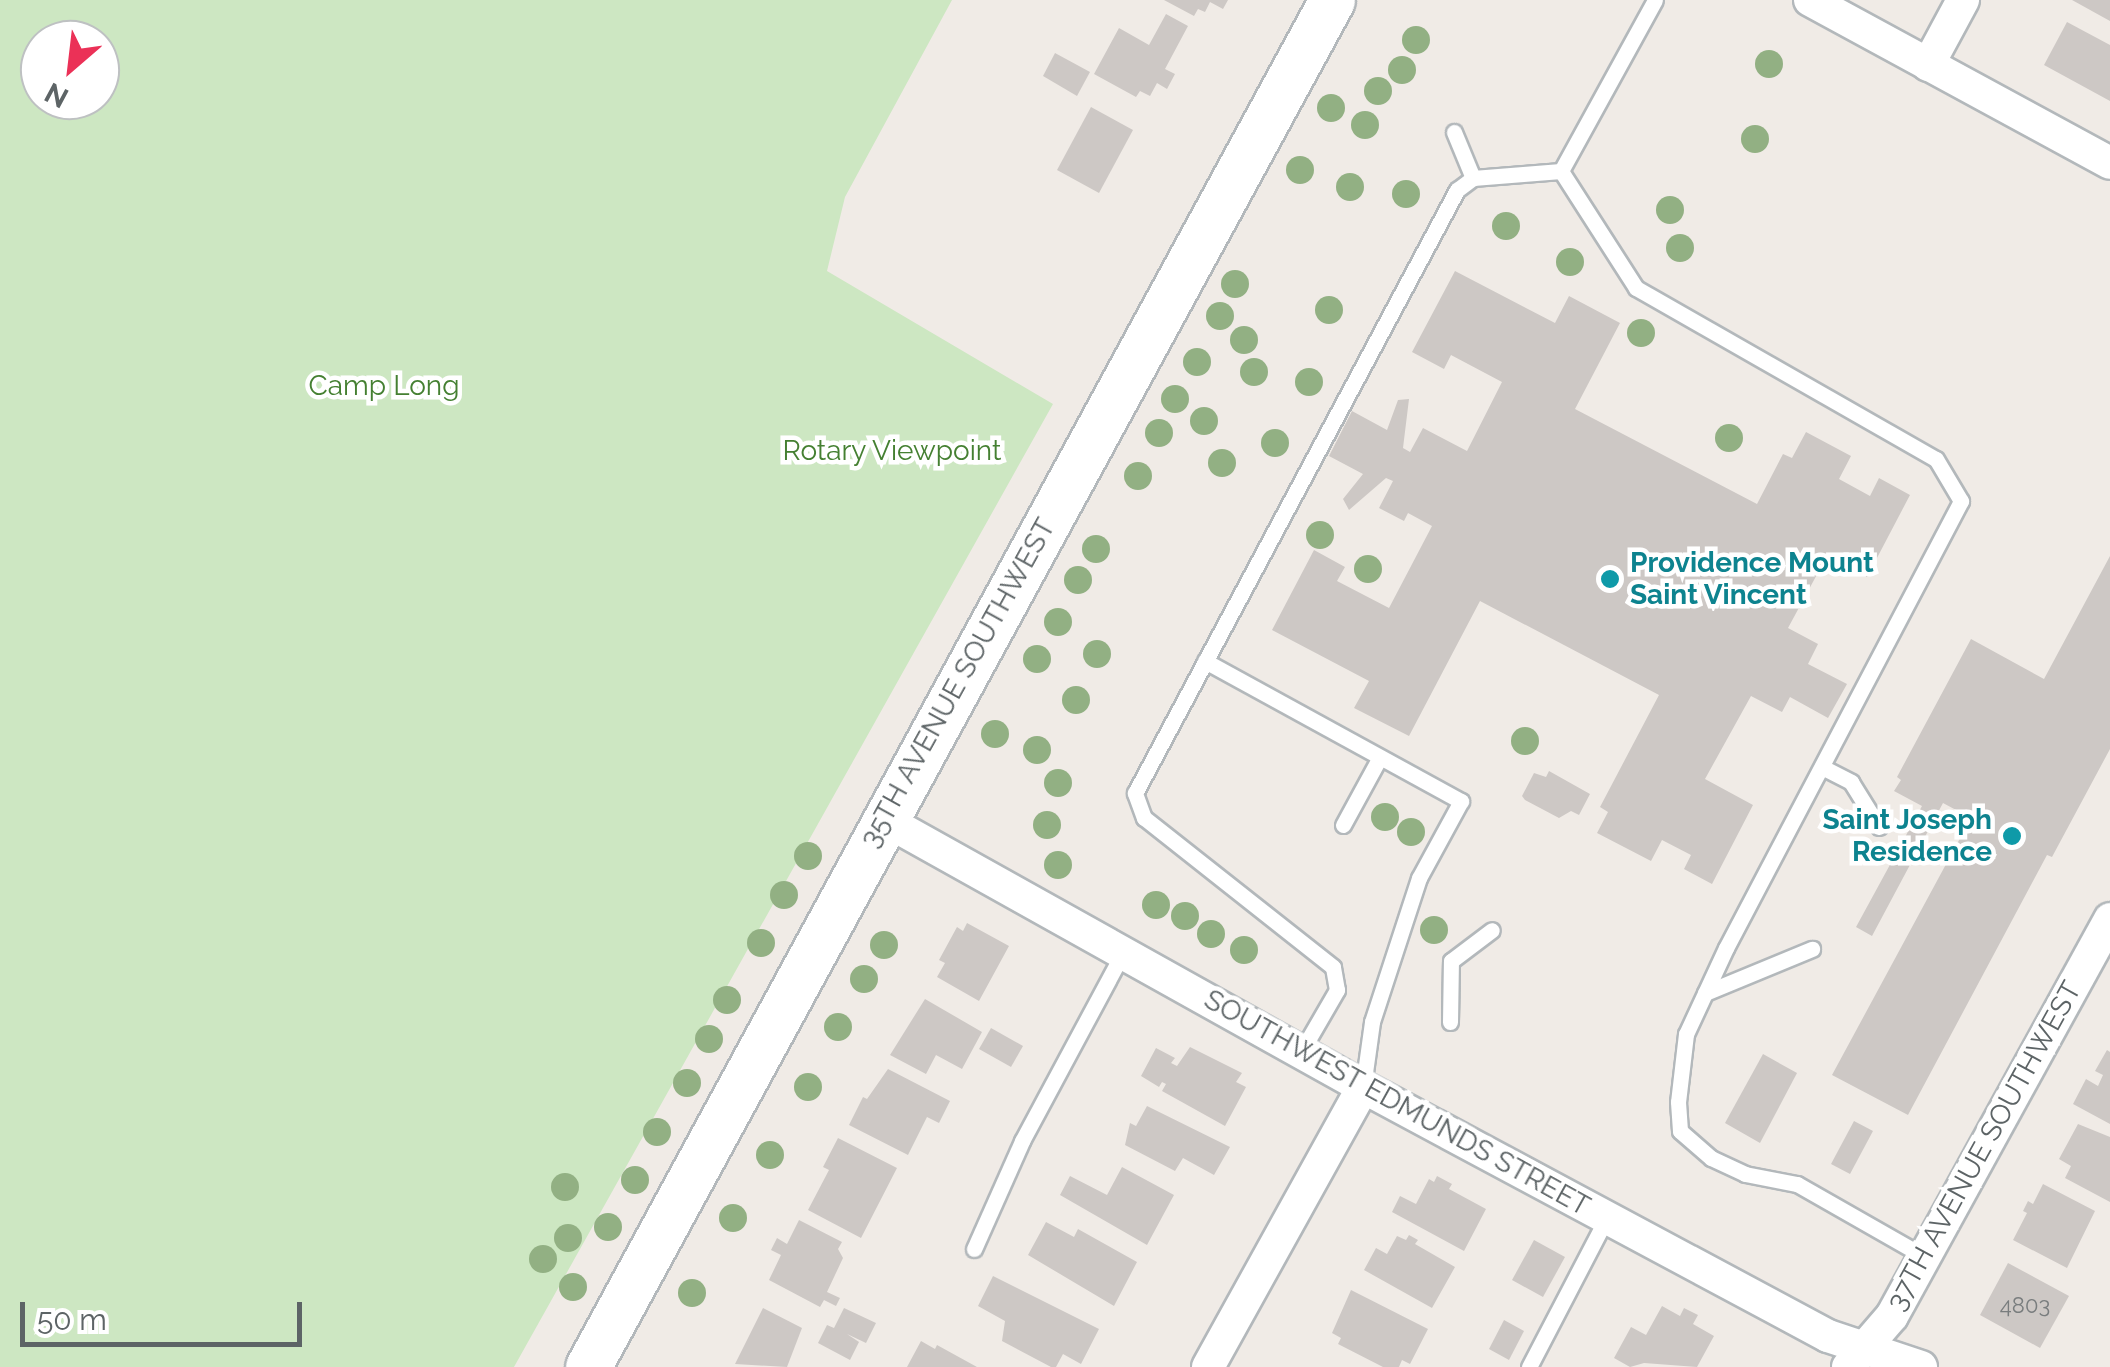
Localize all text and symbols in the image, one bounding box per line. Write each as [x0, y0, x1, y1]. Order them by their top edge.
north arrow [20, 20, 120, 120]
text: N [39, 76, 74, 115]
park label: Camp Long [309, 369, 459, 403]
park label: Rotary Viewpoint [782, 434, 1002, 468]
street label: 35TH AVENUE SOUTHWEST [853, 512, 1063, 854]
place label: Providence Mount Saint Vincent [1630, 546, 1874, 612]
marker: Providence Mount Saint Vincent [1599, 568, 1621, 590]
place label: Saint Joseph Residence [1822, 803, 1992, 869]
marker: Saint Joseph Residence [2001, 825, 2023, 847]
street label: 37TH AVENUE SOUTHWEST [1879, 975, 2089, 1317]
street label: SOUTHWEST EDMUNDS STREET [1198, 983, 1596, 1223]
scale bar [25, 1282, 308, 1344]
house number: 4803 [2000, 1293, 2050, 1319]
text: 50 m [37, 1302, 107, 1337]

